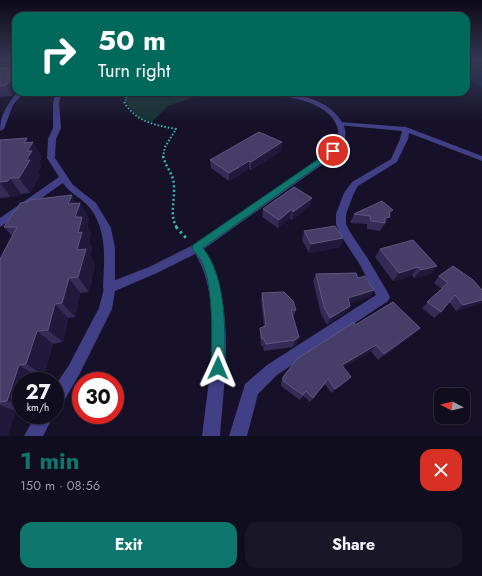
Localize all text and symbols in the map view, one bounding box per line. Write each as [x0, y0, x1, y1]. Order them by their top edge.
text: 50 m [98, 20, 166, 61]
icon: right [32, 28, 84, 80]
text: Turn right [98, 58, 170, 84]
pin [316, 134, 350, 168]
icon: arrive [322, 140, 344, 162]
position arrow [197, 347, 239, 389]
speed limit sign: 30 [72, 372, 124, 424]
text: 27 [25, 378, 51, 407]
north arrow [434, 388, 470, 424]
map controls [434, 388, 470, 424]
text: km/h [27, 400, 49, 415]
text: 1 min [20, 443, 80, 478]
button: close [420, 449, 462, 491]
text: 150 m · 08:56 [20, 476, 100, 495]
button: Exit [20, 522, 237, 568]
button: Share [245, 522, 462, 568]

